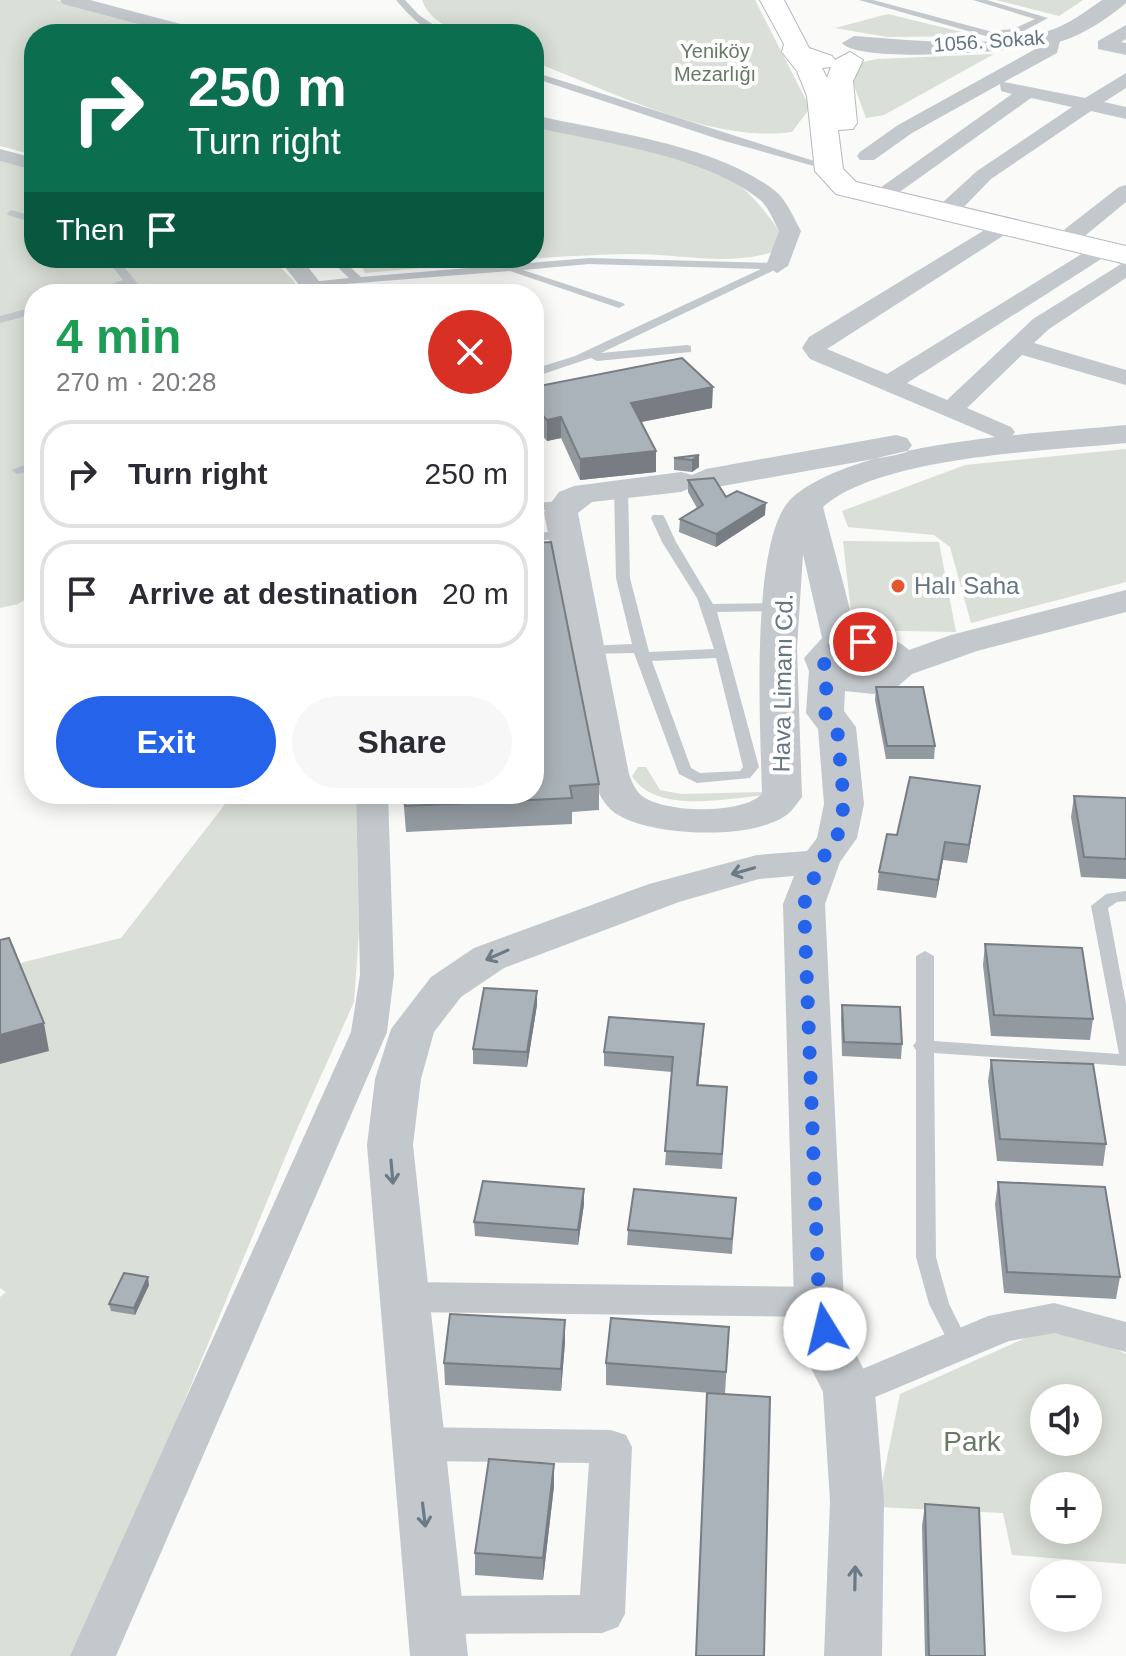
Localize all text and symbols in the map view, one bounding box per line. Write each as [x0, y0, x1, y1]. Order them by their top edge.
street label: 1056. Sokak [933, 26, 1046, 56]
park label: Yeniköy Mezarlığı [674, 40, 756, 85]
text: 250 m [188, 55, 347, 118]
icon: right [56, 56, 160, 160]
text: Turn right [188, 121, 341, 162]
icon: arrive [140, 208, 184, 252]
text: Then [56, 213, 124, 246]
text: 4 min [56, 310, 181, 363]
button: close [428, 310, 512, 394]
text: 270 m · 20:28 [56, 367, 216, 397]
icon: right [60, 452, 104, 496]
text: Turn right [128, 457, 267, 490]
text: 250 m [425, 457, 508, 490]
icon: arrive [60, 572, 104, 616]
place label: Halı Saha [914, 572, 1020, 599]
text: Arrive at destination [128, 577, 418, 610]
text: 20 m [442, 577, 509, 610]
marker: Halı Saha [889, 577, 907, 595]
street label: Hava Limanı Cd. [767, 593, 798, 773]
pin [829, 608, 897, 676]
icon: arrive [841, 620, 885, 664]
button: Exit [56, 696, 276, 788]
button: Share [292, 696, 512, 788]
one-way arrow [730, 864, 756, 879]
one-way arrow [486, 949, 510, 964]
one-way arrow [385, 1158, 400, 1185]
position arrow [783, 1287, 867, 1371]
map controls [1030, 1384, 1102, 1632]
button: sound [1030, 1384, 1102, 1456]
park label: Park [943, 1426, 1002, 1457]
button: + [1030, 1472, 1102, 1544]
one-way arrow [417, 1501, 432, 1528]
button: − [1030, 1560, 1102, 1632]
one-way arrow [848, 1565, 863, 1592]

